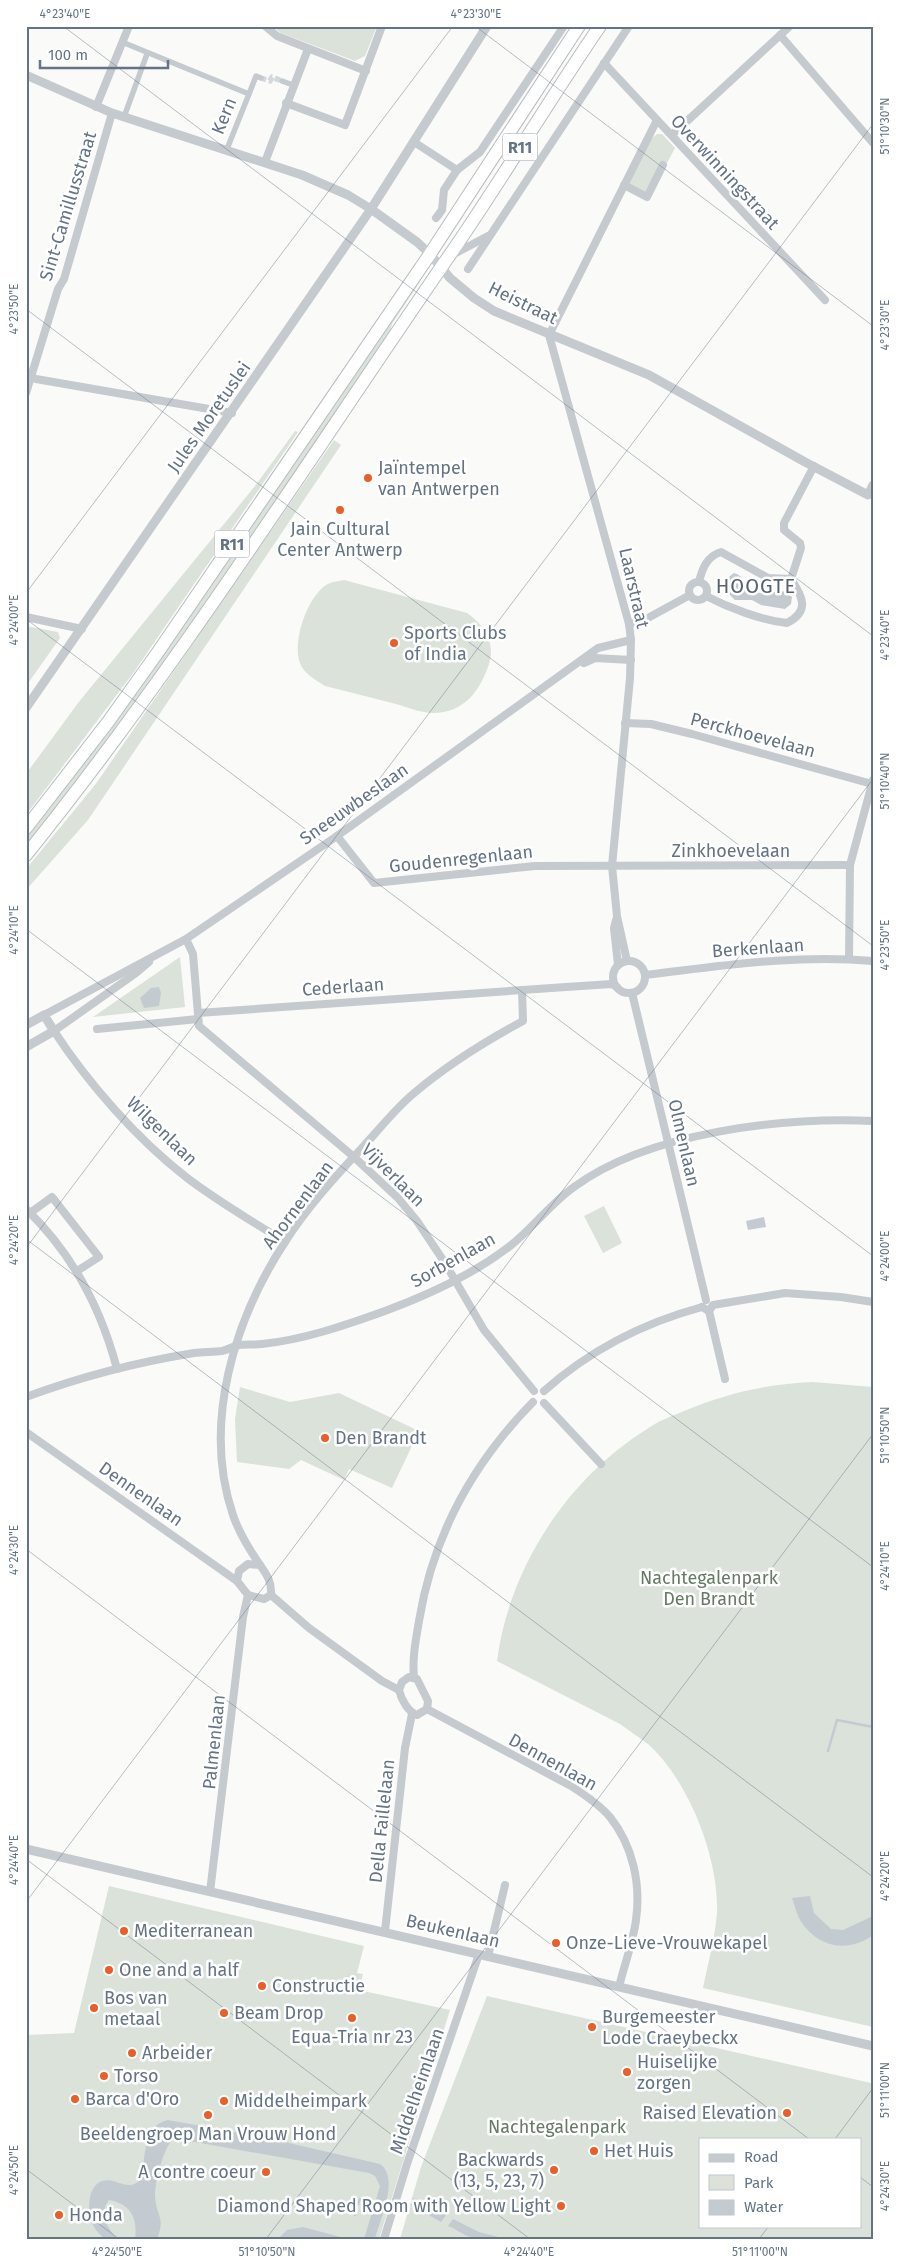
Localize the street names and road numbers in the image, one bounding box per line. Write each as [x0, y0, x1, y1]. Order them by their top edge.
street label: Kern [207, 94, 241, 138]
street label: Overwinningstraat [666, 110, 784, 234]
street label: Sint-Camillusstraat [35, 128, 101, 283]
road number: R11 [502, 134, 538, 160]
street label: Heistraat [485, 277, 562, 329]
street label: Jules Moretuslei [163, 357, 255, 477]
road number: R11 [214, 530, 250, 558]
street label: Laarstraat [614, 545, 654, 631]
street label: Perckhoevelaan [688, 708, 818, 762]
street label: Sneeuwbeslaan [295, 758, 413, 850]
street label: Zinkhoevelaan [672, 840, 790, 862]
street label: Goudenregenlaan [388, 841, 534, 877]
street label: Berkenlaan [711, 934, 805, 962]
street label: Cederlaan [301, 973, 385, 1001]
street label: Wilgenlaan [122, 1092, 202, 1170]
street label: Olmenlaan [663, 1097, 705, 1189]
street label: Vijverlaan [357, 1139, 429, 1211]
street label: Ahornenlaan [258, 1157, 338, 1253]
street label: Sorbenlaan [407, 1228, 499, 1292]
street label: Dennenlaan [95, 1457, 187, 1531]
street label: Palmenlaan [198, 1693, 230, 1791]
street label: Dennenlaan [505, 1729, 601, 1795]
street label: Della Faillelaan [365, 1758, 399, 1884]
street label: Beukenlaan [404, 1909, 502, 1953]
street label: Middelheimlaan [385, 2025, 449, 2157]

